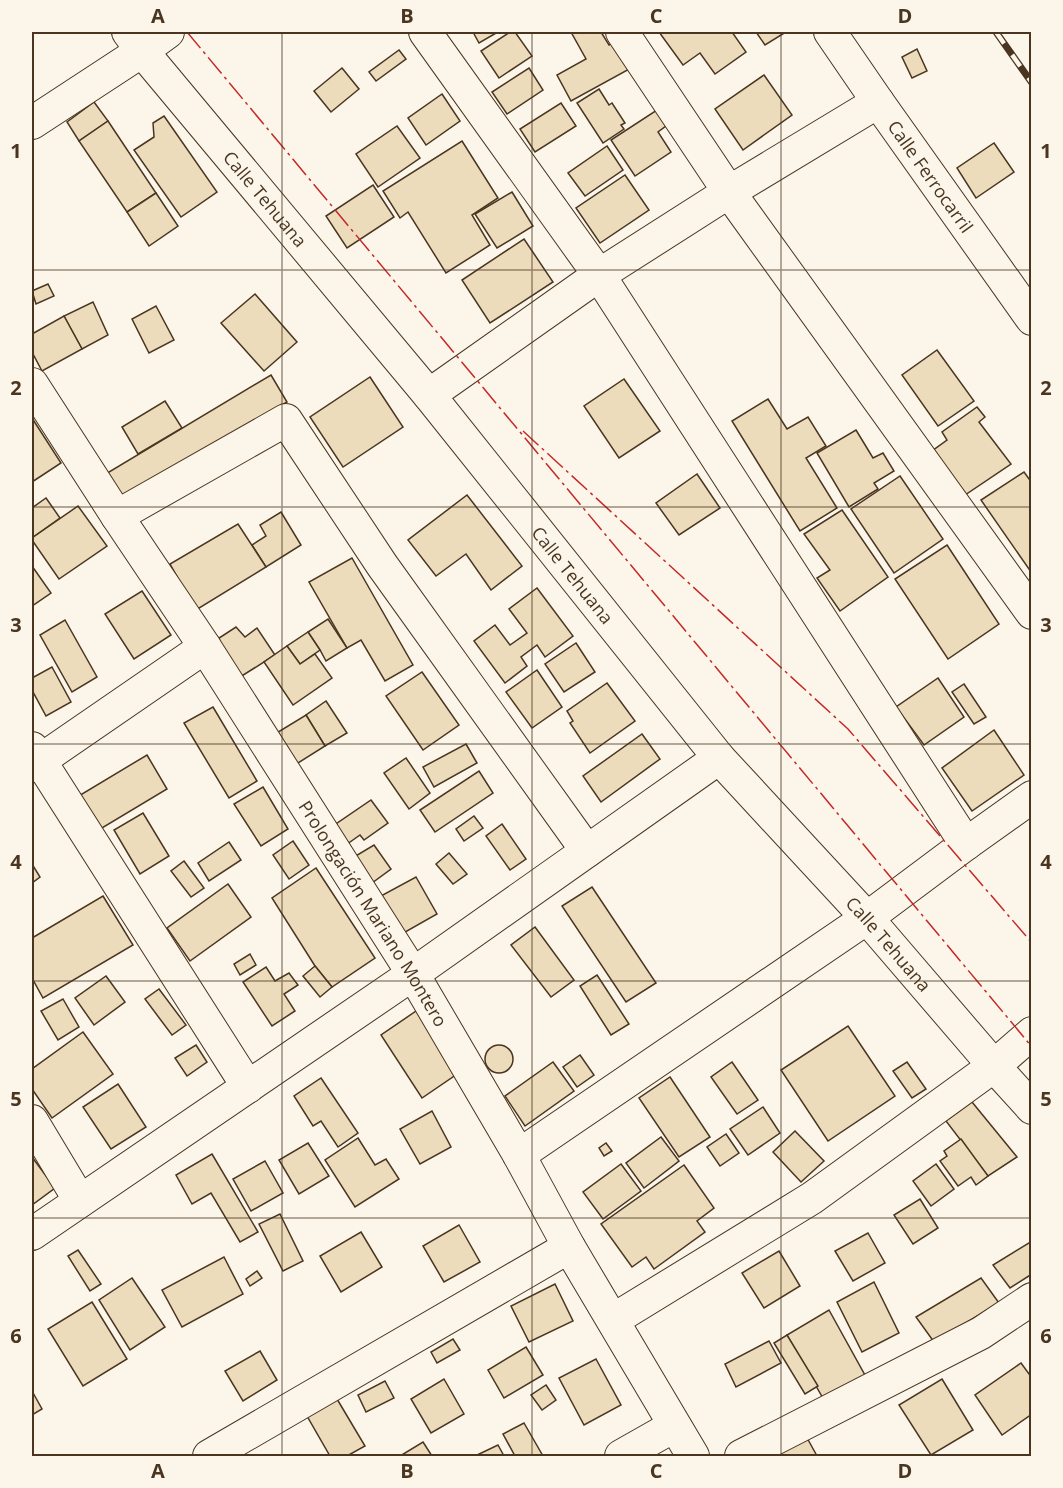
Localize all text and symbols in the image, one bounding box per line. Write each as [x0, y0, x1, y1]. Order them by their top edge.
text: A [151, 2, 165, 29]
text: B [400, 2, 414, 29]
text: C [650, 2, 663, 29]
text: D [898, 2, 912, 29]
street label: Calle Ferrocarril [883, 115, 979, 237]
text: 1 [10, 137, 22, 164]
text: 1 [1040, 137, 1052, 164]
street label: Calle Tehuana [218, 146, 312, 252]
text: 2 [10, 374, 22, 401]
text: 2 [1040, 374, 1052, 401]
street label: Calle Tehuana [526, 521, 619, 629]
text: 3 [10, 611, 22, 638]
text: 3 [1040, 611, 1052, 638]
street label: Prolongación Mariano Montero [294, 796, 453, 1031]
text: 4 [10, 848, 22, 875]
text: 4 [1040, 848, 1052, 875]
street label: Calle Tehuana [841, 891, 937, 996]
text: 5 [10, 1085, 22, 1112]
text: 5 [1040, 1085, 1052, 1112]
text: 6 [10, 1322, 22, 1349]
text: 6 [1040, 1322, 1052, 1349]
text: A [151, 1457, 165, 1484]
text: B [400, 1457, 414, 1484]
text: C [650, 1457, 663, 1484]
text: D [898, 1457, 912, 1484]

